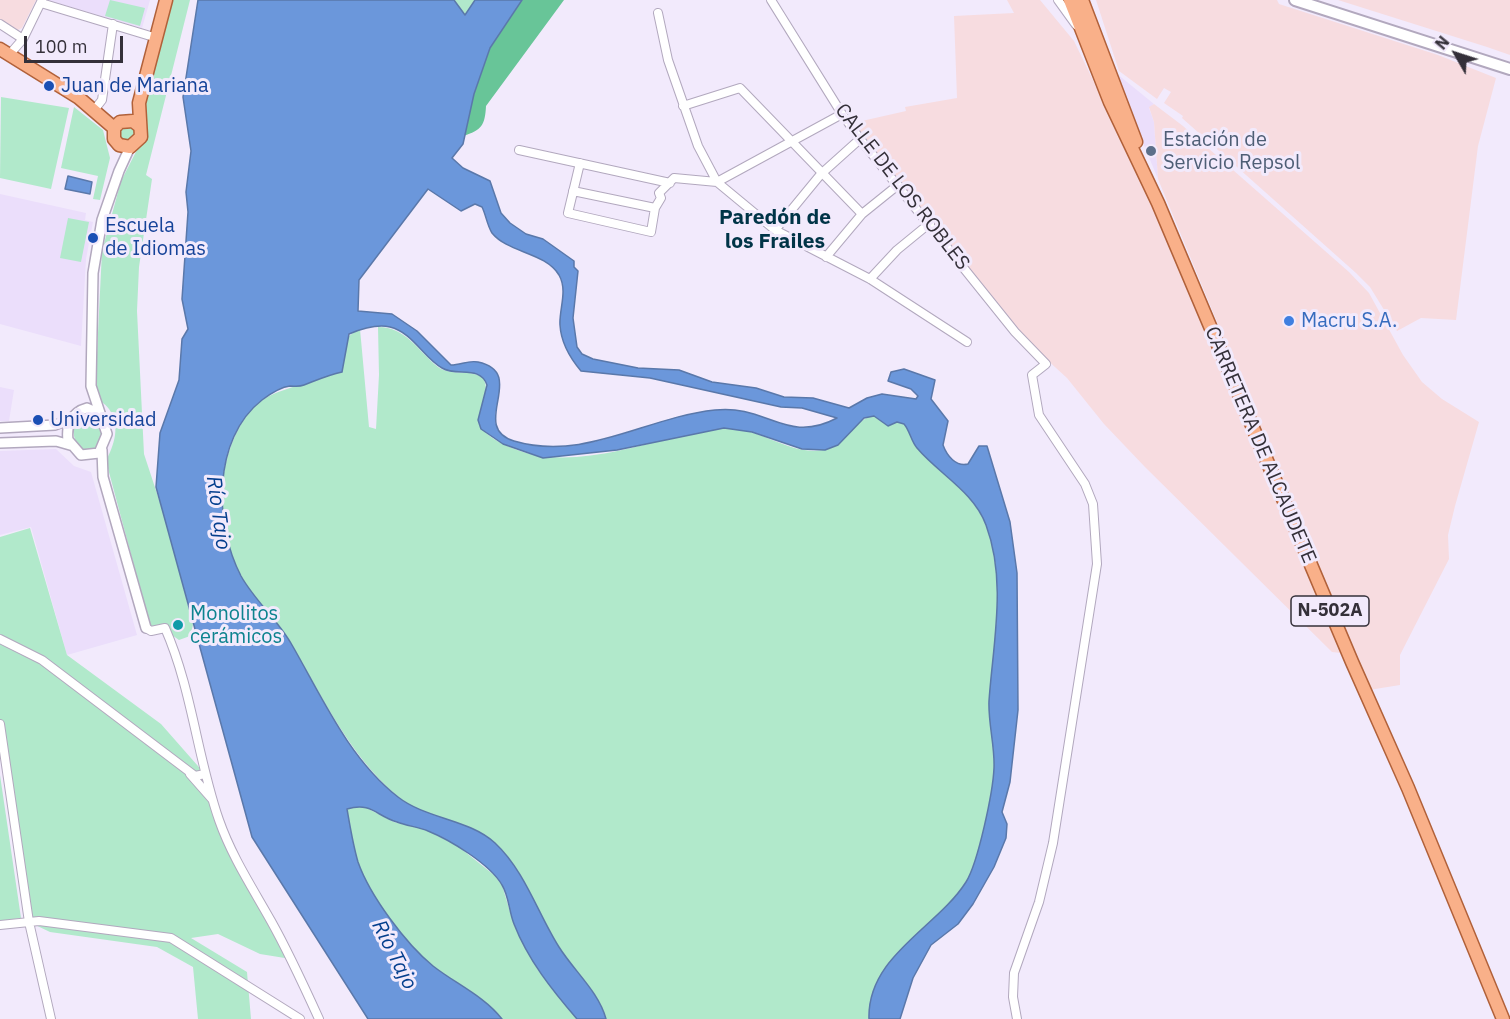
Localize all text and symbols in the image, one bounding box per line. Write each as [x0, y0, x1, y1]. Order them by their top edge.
scale bar [27, 24, 126, 62]
north arrow [1426, 24, 1486, 84]
text: N [1431, 32, 1453, 53]
text: 100 m [35, 35, 87, 58]
place label: Juan de Mariana [61, 74, 209, 98]
marker: Juan de Mariana [42, 79, 56, 93]
street label: CALLE DE LOS ROBLES [830, 99, 974, 275]
place label: Estación de Servicio Repsol [1163, 128, 1300, 175]
marker: Estación de Servicio Repsol [1144, 144, 1158, 158]
district label: Paredón de los Frailes [719, 205, 831, 255]
place label: Escuela de Idiomas [105, 214, 206, 261]
marker: Escuela de Idiomas [86, 231, 100, 245]
place label: Macru S.A. [1301, 309, 1397, 333]
marker: Macru S.A. [1282, 314, 1296, 328]
street label: CARRETERA DE ALCAUDETE [1199, 323, 1321, 567]
place label: Universidad [50, 408, 157, 432]
marker: Universidad [31, 413, 45, 427]
water label: Río Tajo [200, 474, 236, 552]
road number: N-502A [1291, 596, 1369, 626]
place label: Monolitos cerámicos [190, 602, 282, 649]
marker: Monolitos cerámicos [171, 618, 185, 632]
water label: Río Tajo [366, 916, 422, 994]

